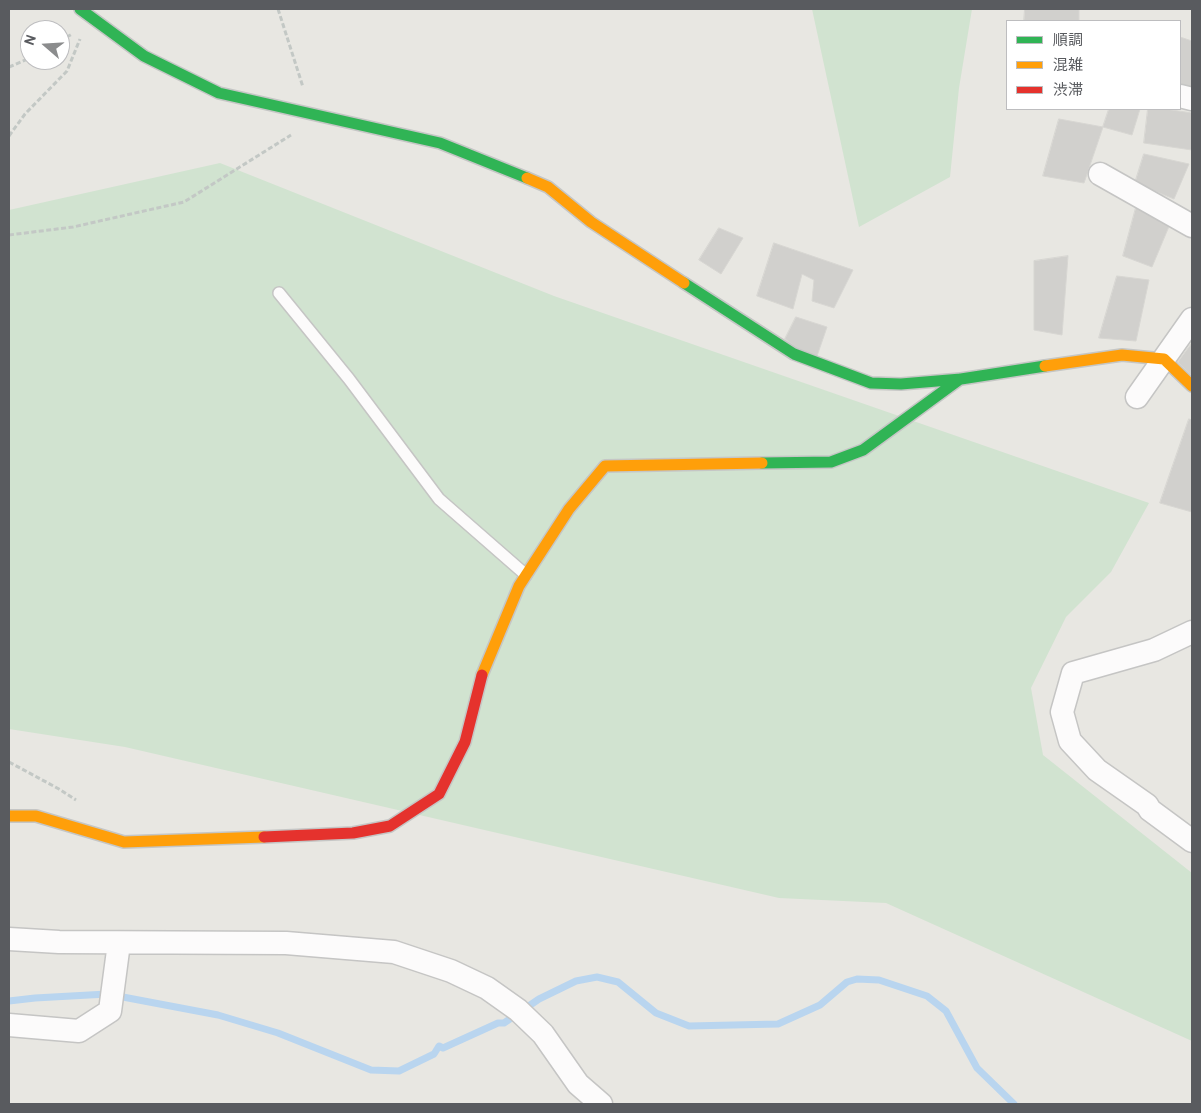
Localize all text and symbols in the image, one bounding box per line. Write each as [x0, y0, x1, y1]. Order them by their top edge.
north arrow [20, 20, 70, 70]
legend [1006, 20, 1181, 110]
text: 順調 [1053, 32, 1083, 51]
text: N [22, 33, 41, 48]
text: 混雑 [1053, 57, 1083, 76]
text: 渋滞 [1053, 82, 1083, 101]

